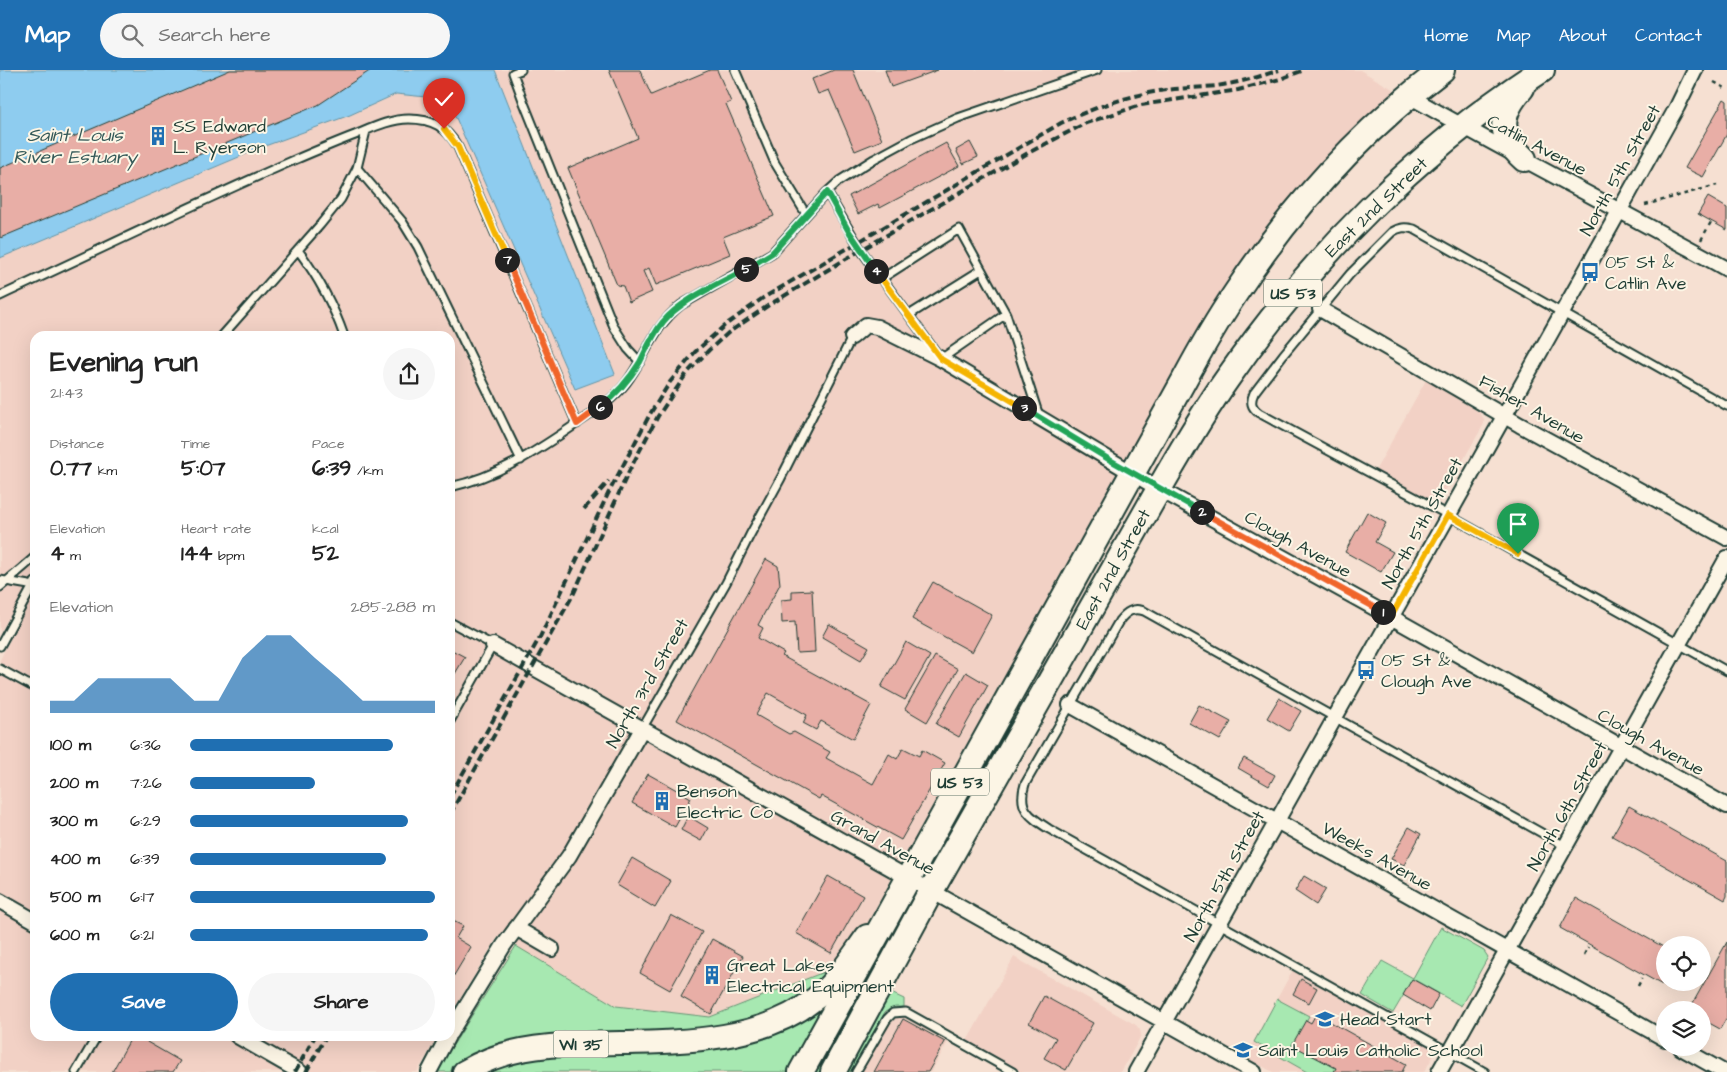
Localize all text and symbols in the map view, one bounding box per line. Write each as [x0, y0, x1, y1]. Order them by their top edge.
search box [100, 13, 450, 58]
text: Map [25, 18, 70, 52]
icon: search [118, 21, 146, 49]
text: Search here [158, 22, 271, 49]
text: Home [1424, 23, 1469, 48]
text: Map [1497, 23, 1531, 48]
text: About [1559, 23, 1607, 48]
text: Contact [1635, 23, 1702, 48]
pin [423, 78, 465, 129]
icon: check [430, 85, 458, 113]
street label: North 5th Street [1574, 100, 1667, 240]
street label: Catlin Avenue [1483, 109, 1591, 182]
place label: SS Edward L. Ryerson [173, 114, 266, 161]
water label: Saint Louis River Estuary [13, 122, 139, 171]
building icon: SS Edward L. Ryerson [147, 125, 169, 147]
street label: East 2nd Street [1319, 151, 1434, 263]
pin: 7 [494, 248, 520, 272]
text: 7 [503, 250, 512, 270]
place label: 05 St & Catlin Ave [1605, 250, 1687, 296]
pin: 5 [734, 256, 758, 282]
pin: 4 [864, 258, 888, 284]
text: 5 [742, 259, 751, 279]
text: 4 [872, 261, 881, 281]
bus stop icon: 05 St & Catlin Ave [1579, 261, 1601, 283]
road number: US 53 [1264, 280, 1322, 307]
text: Evening run [50, 343, 198, 382]
button: share [383, 348, 435, 400]
street label: Fisher Avenue [1474, 369, 1590, 450]
text: 21:43 [50, 382, 83, 404]
pin: 6 [588, 394, 612, 420]
pin: 3 [1012, 396, 1036, 420]
text: 6 [596, 397, 605, 417]
text: 3 [1021, 398, 1028, 418]
text: Distance [50, 434, 104, 454]
text: Time [181, 434, 210, 454]
text: Pace [312, 434, 344, 454]
street label: North 5th Street [1376, 453, 1469, 593]
text: 0.77 [50, 454, 92, 483]
text: 5:07 [181, 454, 226, 483]
text: 6:39 [312, 454, 351, 483]
text: km [92, 461, 117, 481]
text: /km [351, 461, 383, 481]
pin: 2 [1190, 500, 1214, 524]
text: 2 [1198, 502, 1207, 522]
pin [1497, 503, 1539, 554]
street label: East 2nd Street [1070, 504, 1157, 634]
street label: Clough Avenue [1239, 505, 1356, 585]
icon: arrive [1504, 510, 1532, 538]
text: Elevation [50, 519, 105, 539]
text: Heart rate [181, 519, 251, 539]
text: kcal [312, 519, 339, 539]
text: 4 [50, 539, 64, 568]
text: 144 [181, 539, 212, 568]
text: 52 [312, 539, 339, 568]
text: m [64, 546, 81, 566]
text: bpm [212, 546, 244, 566]
text: Elevation [50, 596, 113, 618]
text: 285–288 m [350, 596, 435, 618]
pin: 1 [1370, 600, 1396, 624]
text: 1 [1383, 602, 1384, 622]
street label: North 3rd Street [600, 613, 695, 753]
place label: 05 St & Clough Ave [1381, 648, 1472, 695]
bus stop icon: 05 St & Clough Ave [1355, 659, 1377, 681]
street label: Clough Avenue [1592, 703, 1709, 783]
text: 100 m [50, 734, 91, 756]
text: 6:36 [130, 734, 161, 756]
street label: North 6th Street [1521, 736, 1614, 876]
road number: US 53 [931, 769, 989, 796]
text: 200 m [50, 772, 98, 794]
text: 7:26 [130, 772, 162, 794]
place label: Benson Electric Co [677, 779, 773, 825]
building icon: Benson Electric Co [651, 790, 673, 812]
street label: Grand Avenue [826, 804, 940, 881]
street label: North 5th Street [1178, 806, 1271, 946]
text: 300 m [50, 810, 97, 832]
text: 6:29 [130, 810, 161, 832]
street label: Weeks Avenue [1317, 816, 1436, 897]
text: 400 m [50, 848, 100, 870]
text: 6:39 [130, 848, 160, 870]
text: 500 m [50, 886, 100, 908]
text: 6:17 [130, 886, 155, 908]
text: 600 m [50, 924, 99, 946]
text: 6:21 [130, 924, 154, 946]
map controls [1656, 936, 1711, 1056]
button: locate [1656, 936, 1711, 991]
place label: Great Lakes Electrical Equipment [727, 953, 895, 999]
building icon: Great Lakes Electrical Equipment [701, 964, 723, 986]
button: Save [50, 973, 238, 1031]
button: Share [248, 973, 435, 1031]
button: layers [1656, 1001, 1711, 1056]
place label: Head Start [1340, 1007, 1432, 1032]
school or university icon: Head Start [1314, 1008, 1336, 1030]
road number: WI 35 [554, 1031, 608, 1058]
place label: Saint Louis Catholic School [1258, 1038, 1483, 1063]
school or university icon: Saint Louis Catholic School [1232, 1039, 1254, 1061]

